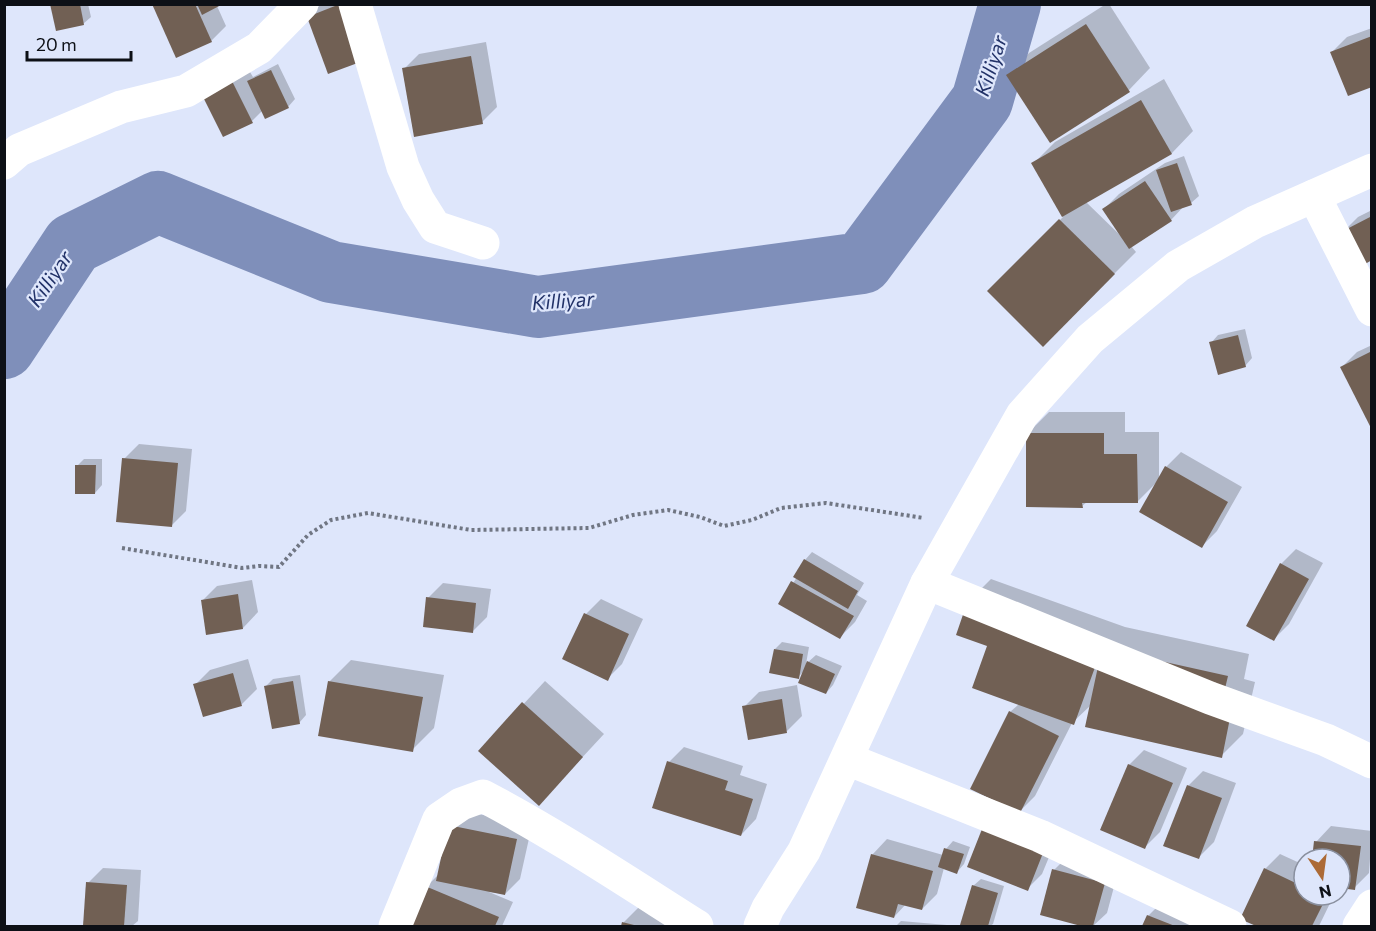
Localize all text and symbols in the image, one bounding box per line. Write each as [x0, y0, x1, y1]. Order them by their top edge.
scale bar [27, 24, 130, 62]
water label: Killiyar [969, 31, 1011, 99]
text: 20 m [36, 33, 77, 55]
water label: Killiyar [22, 245, 77, 311]
water label: Killiyar [531, 286, 596, 314]
north arrow [1292, 847, 1352, 907]
text: N [1318, 881, 1333, 903]

